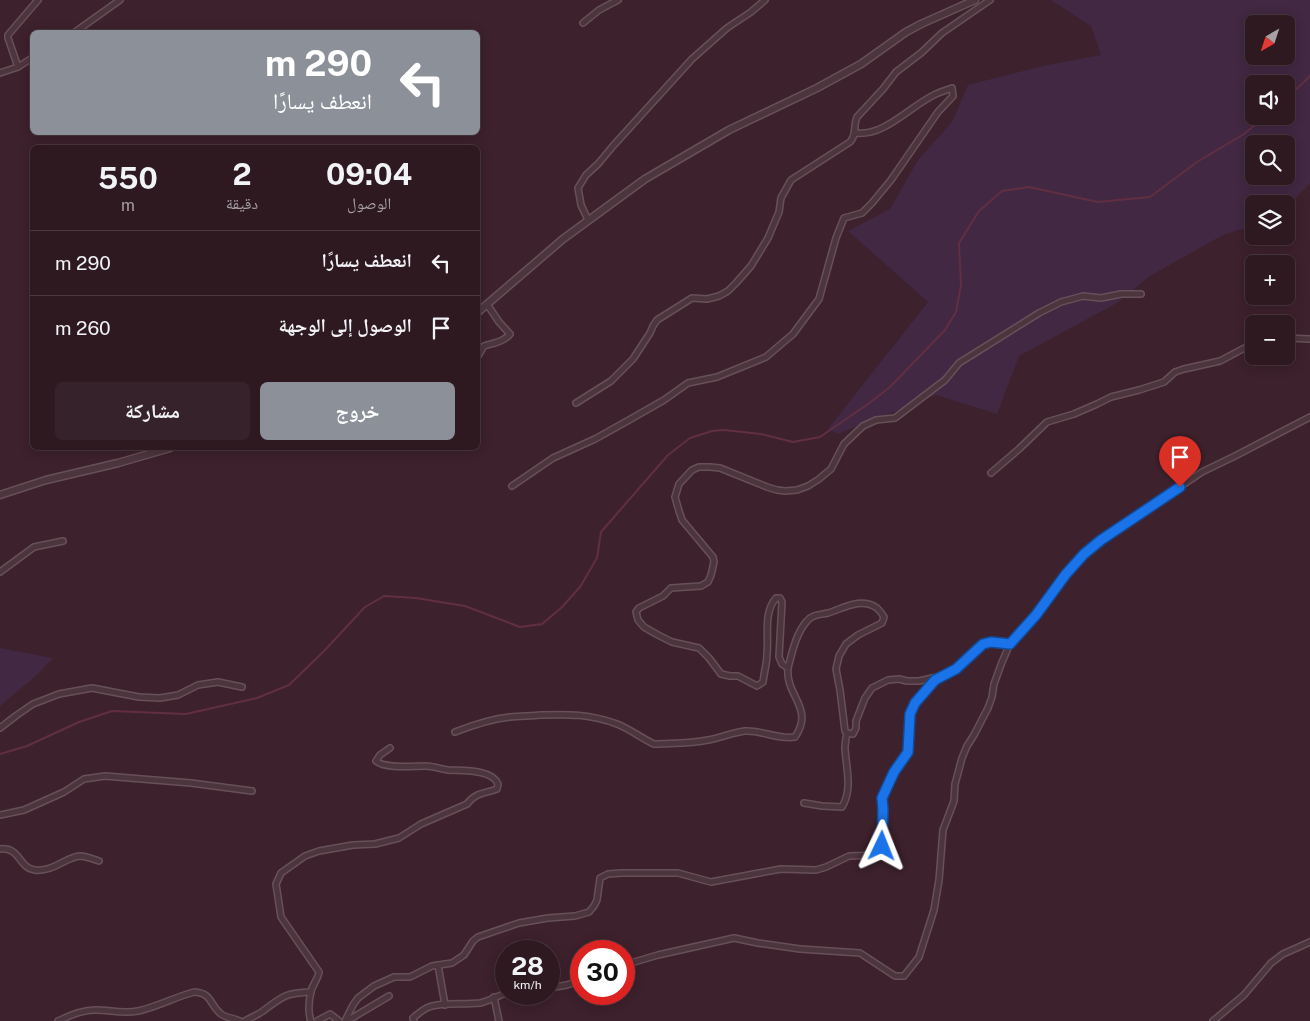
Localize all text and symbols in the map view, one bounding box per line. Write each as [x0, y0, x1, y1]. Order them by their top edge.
north arrow [1245, 15, 1295, 65]
map controls [1245, 15, 1295, 365]
text: 290 m [265, 43, 372, 84]
icon: left [390, 50, 455, 115]
button: sound [1245, 75, 1295, 125]
text: انعطف يسارًا [273, 88, 372, 114]
button: search [1245, 135, 1295, 185]
text: 2 [232, 156, 251, 192]
text: 09:04 [326, 156, 412, 192]
text: 550 [98, 160, 158, 196]
text: دقيقة [226, 194, 258, 213]
text: الوصول [347, 194, 391, 213]
button: layers [1245, 195, 1295, 245]
text: m [121, 196, 135, 215]
text: انعطف يسارًا [322, 249, 412, 271]
icon: left [427, 249, 455, 277]
text: 290 m [55, 252, 111, 274]
button: + [1245, 255, 1295, 305]
text: الوصول إلى الوجهة [278, 314, 412, 336]
icon: arrive [427, 314, 455, 342]
button: − [1245, 315, 1295, 365]
text: 260 m [55, 317, 111, 339]
button: مشاركة [55, 382, 250, 440]
button: خروج [260, 382, 455, 440]
pin [1159, 436, 1201, 487]
icon: arrive [1166, 443, 1194, 471]
position arrow [855, 819, 907, 871]
speed limit sign: 30 [570, 940, 635, 1005]
text: 28 [511, 951, 544, 981]
text: km/h [513, 978, 542, 992]

